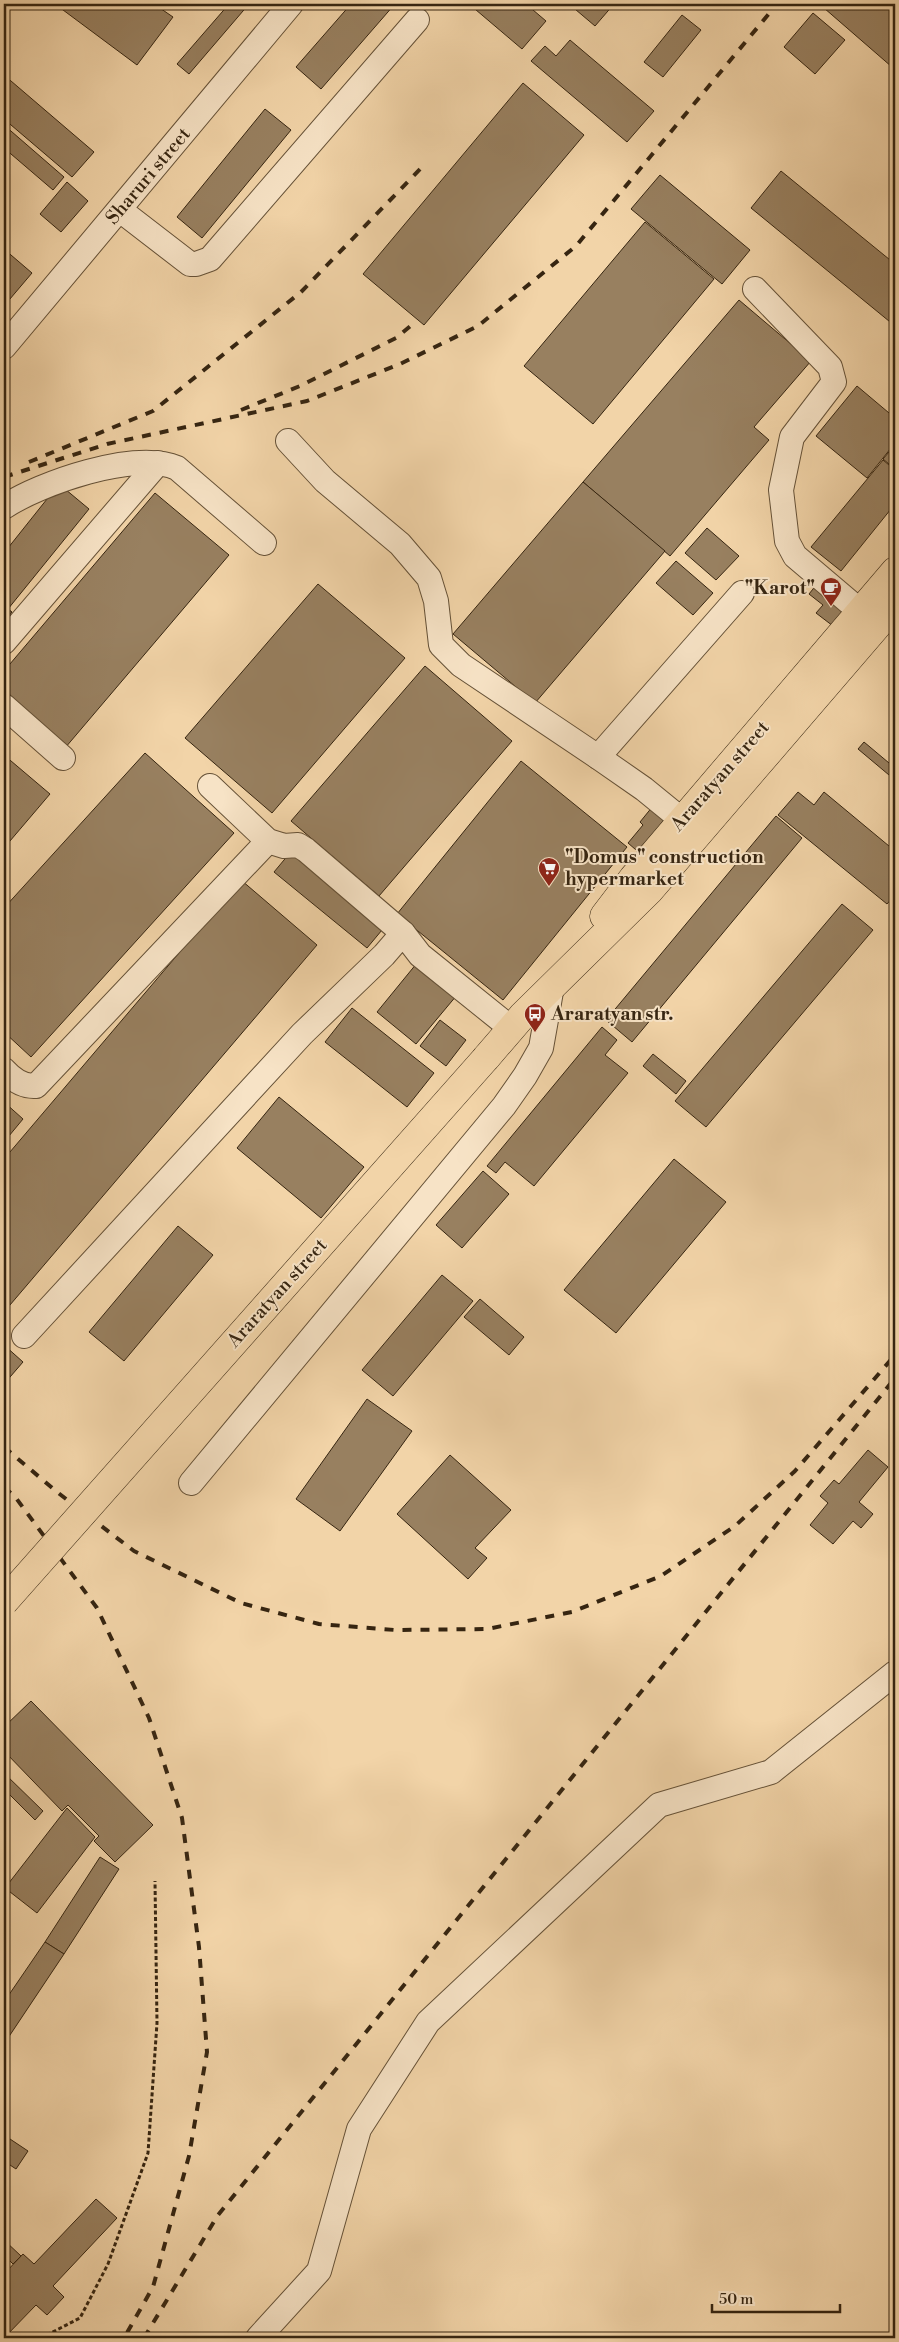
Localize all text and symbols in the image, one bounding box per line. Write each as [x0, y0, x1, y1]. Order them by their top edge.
street label: Sharuri street [100, 122, 196, 229]
place label: "Karot" [745, 576, 815, 600]
cafe icon: "Karot" [819, 576, 843, 607]
street label: Araratyan street [665, 716, 775, 837]
place label: "Domus" construction hypermarket [565, 845, 764, 891]
supermarket icon: "Domus" construction hypermarket [537, 856, 561, 887]
bus stop icon: Araratyan str. [523, 1002, 547, 1033]
place label: Araratyan str. [550, 1002, 674, 1026]
street label: Araratyan street [221, 1233, 332, 1353]
scale bar [712, 2282, 839, 2314]
text: 50 m [719, 2290, 753, 2309]

